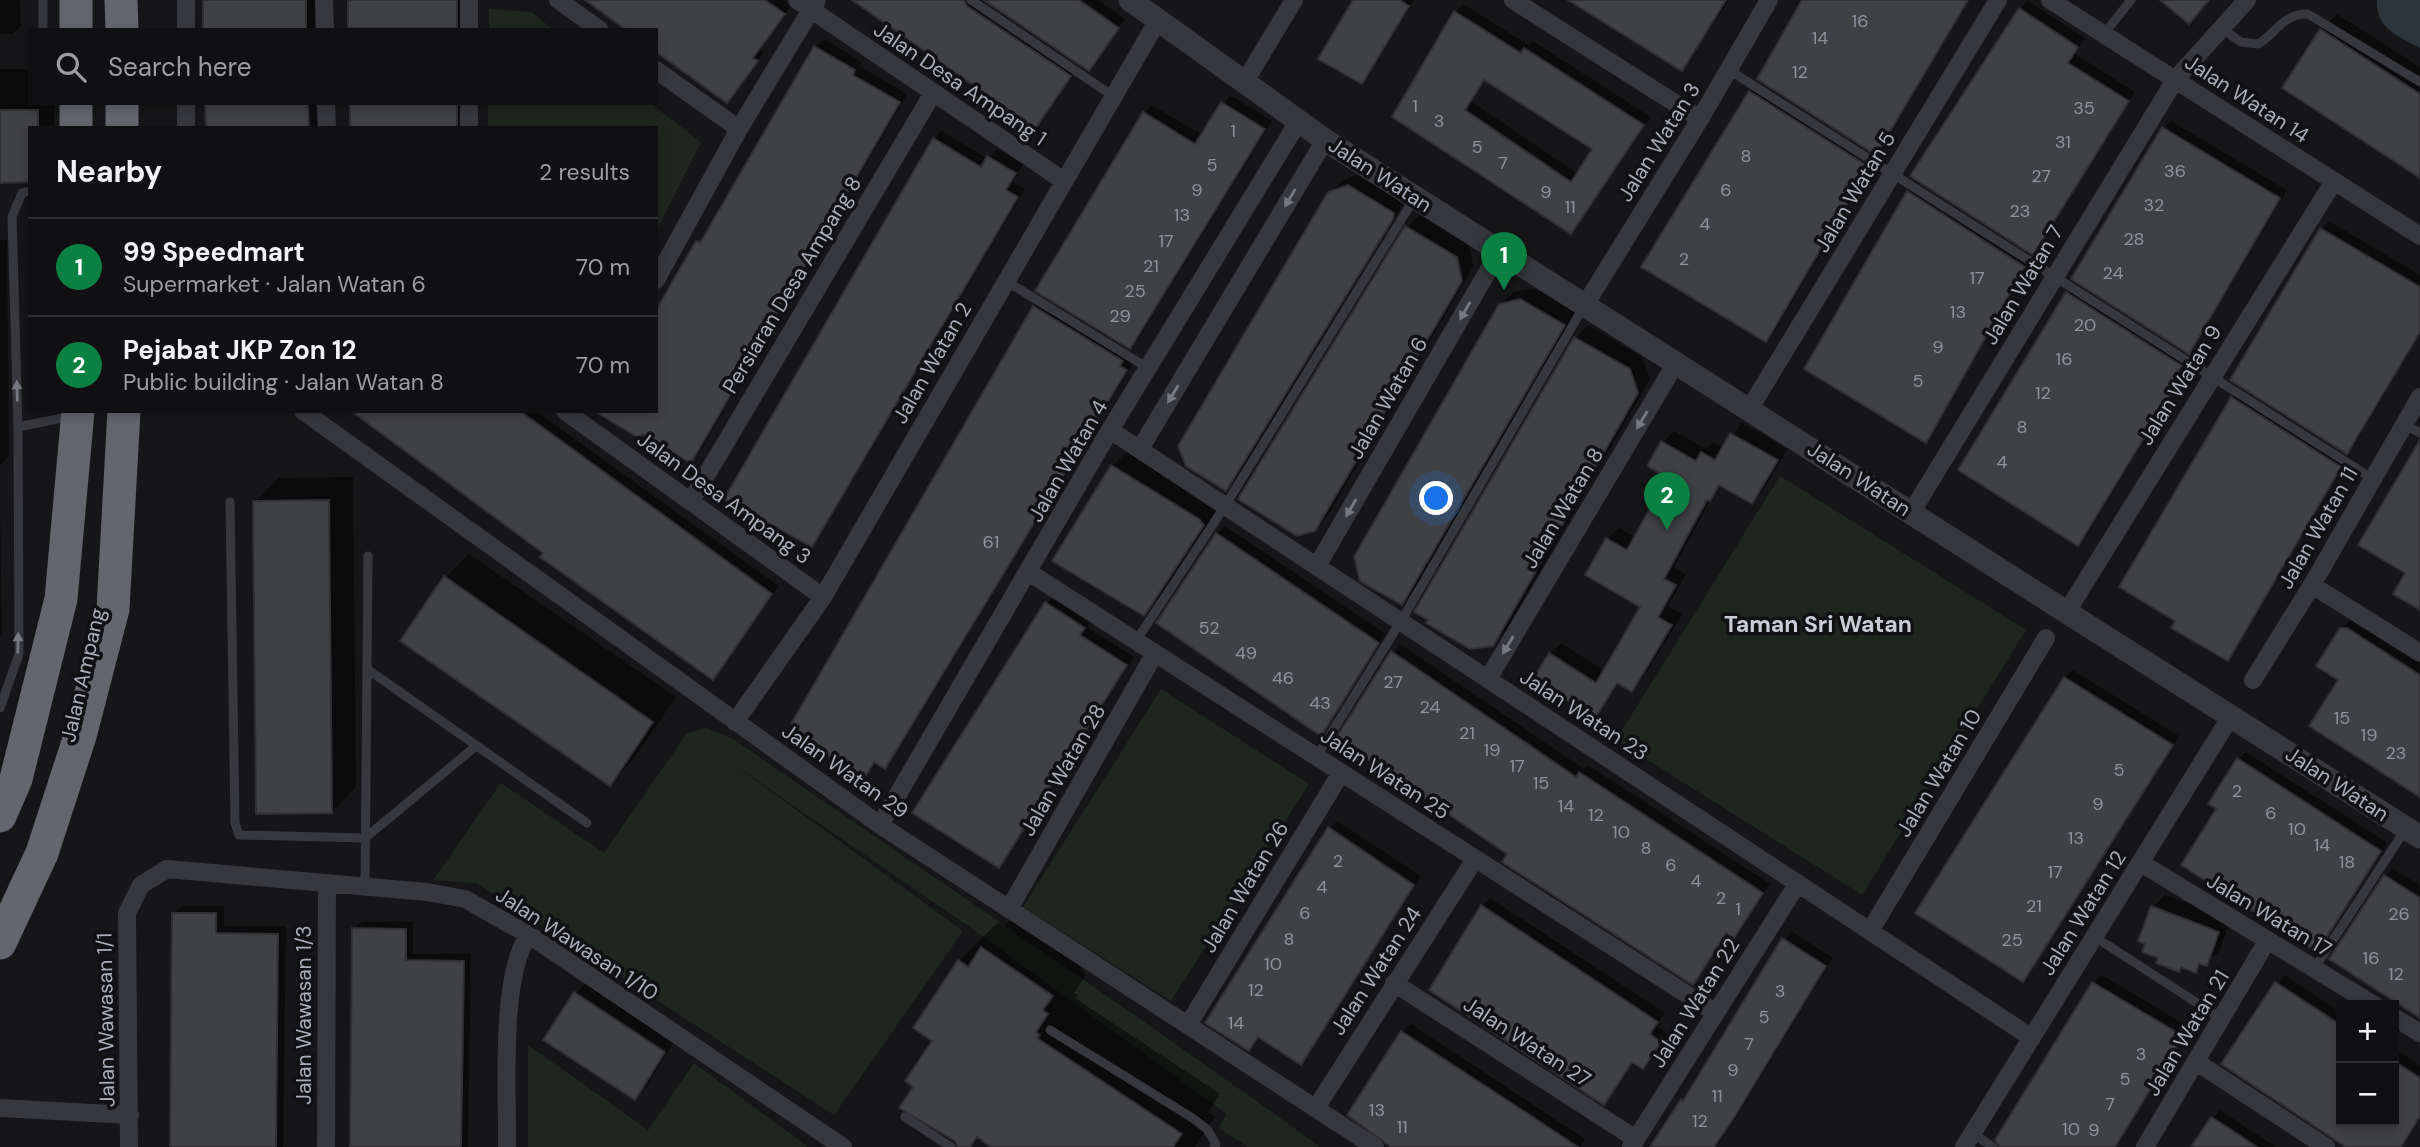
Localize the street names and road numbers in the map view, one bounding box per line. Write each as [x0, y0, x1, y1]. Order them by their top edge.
street label: Jalan Desa Ampang 1 [868, 16, 1052, 152]
street label: Jalan Watan 14 [2180, 48, 2315, 150]
street label: Jalan Watan 3 [1611, 77, 1707, 207]
street label: Jalan Watan 5 [1808, 126, 1902, 258]
street label: Jalan Watan [1323, 131, 1437, 219]
street label: Persiaran Desa Ampang 8 [716, 171, 868, 399]
street label: Jalan Watan 7 [1976, 220, 2070, 350]
street label: Jalan Watan 2 [886, 297, 978, 429]
street label: Jalan Watan 9 [2132, 320, 2228, 450]
street label: Jalan Watan 6 [1342, 332, 1434, 464]
street label: Jalan Watan 4 [1022, 395, 1114, 527]
street label: Jalan Desa Ampang 3 [631, 425, 817, 571]
street label: Jalan Watan [1802, 435, 1916, 523]
street label: Jalan Watan 8 [1516, 442, 1610, 574]
street label: Jalan Watan 11 [2272, 462, 2364, 594]
street label: Jalan Ampang [54, 605, 112, 745]
street label: Jalan Watan 23 [1514, 663, 1654, 767]
street label: Jalan Watan 28 [1014, 699, 1112, 841]
street label: Jalan Watan 10 [1890, 704, 1988, 842]
street label: Jalan Watan 29 [776, 717, 914, 825]
street label: Jalan Watan 25 [1315, 722, 1455, 826]
street label: Jalan Watan [2280, 740, 2394, 828]
street label: Jalan Watan 26 [1195, 816, 1295, 958]
street label: Jalan Watan 12 [2033, 845, 2133, 981]
street label: Jalan Watan 17 [2201, 867, 2337, 963]
street label: Jalan Wawasan 1/10 [490, 881, 664, 1007]
street label: Jalan Watan 24 [1324, 901, 1428, 1041]
street label: Jalan Wawasan 1/3 [290, 925, 318, 1105]
street label: Jalan Wawasan 1/1 [90, 933, 122, 1107]
street label: Jalan Watan 22 [1644, 933, 1746, 1073]
street label: Jalan Watan 21 [2138, 965, 2236, 1101]
street label: Jalan Watan 27 [1458, 990, 1596, 1094]

